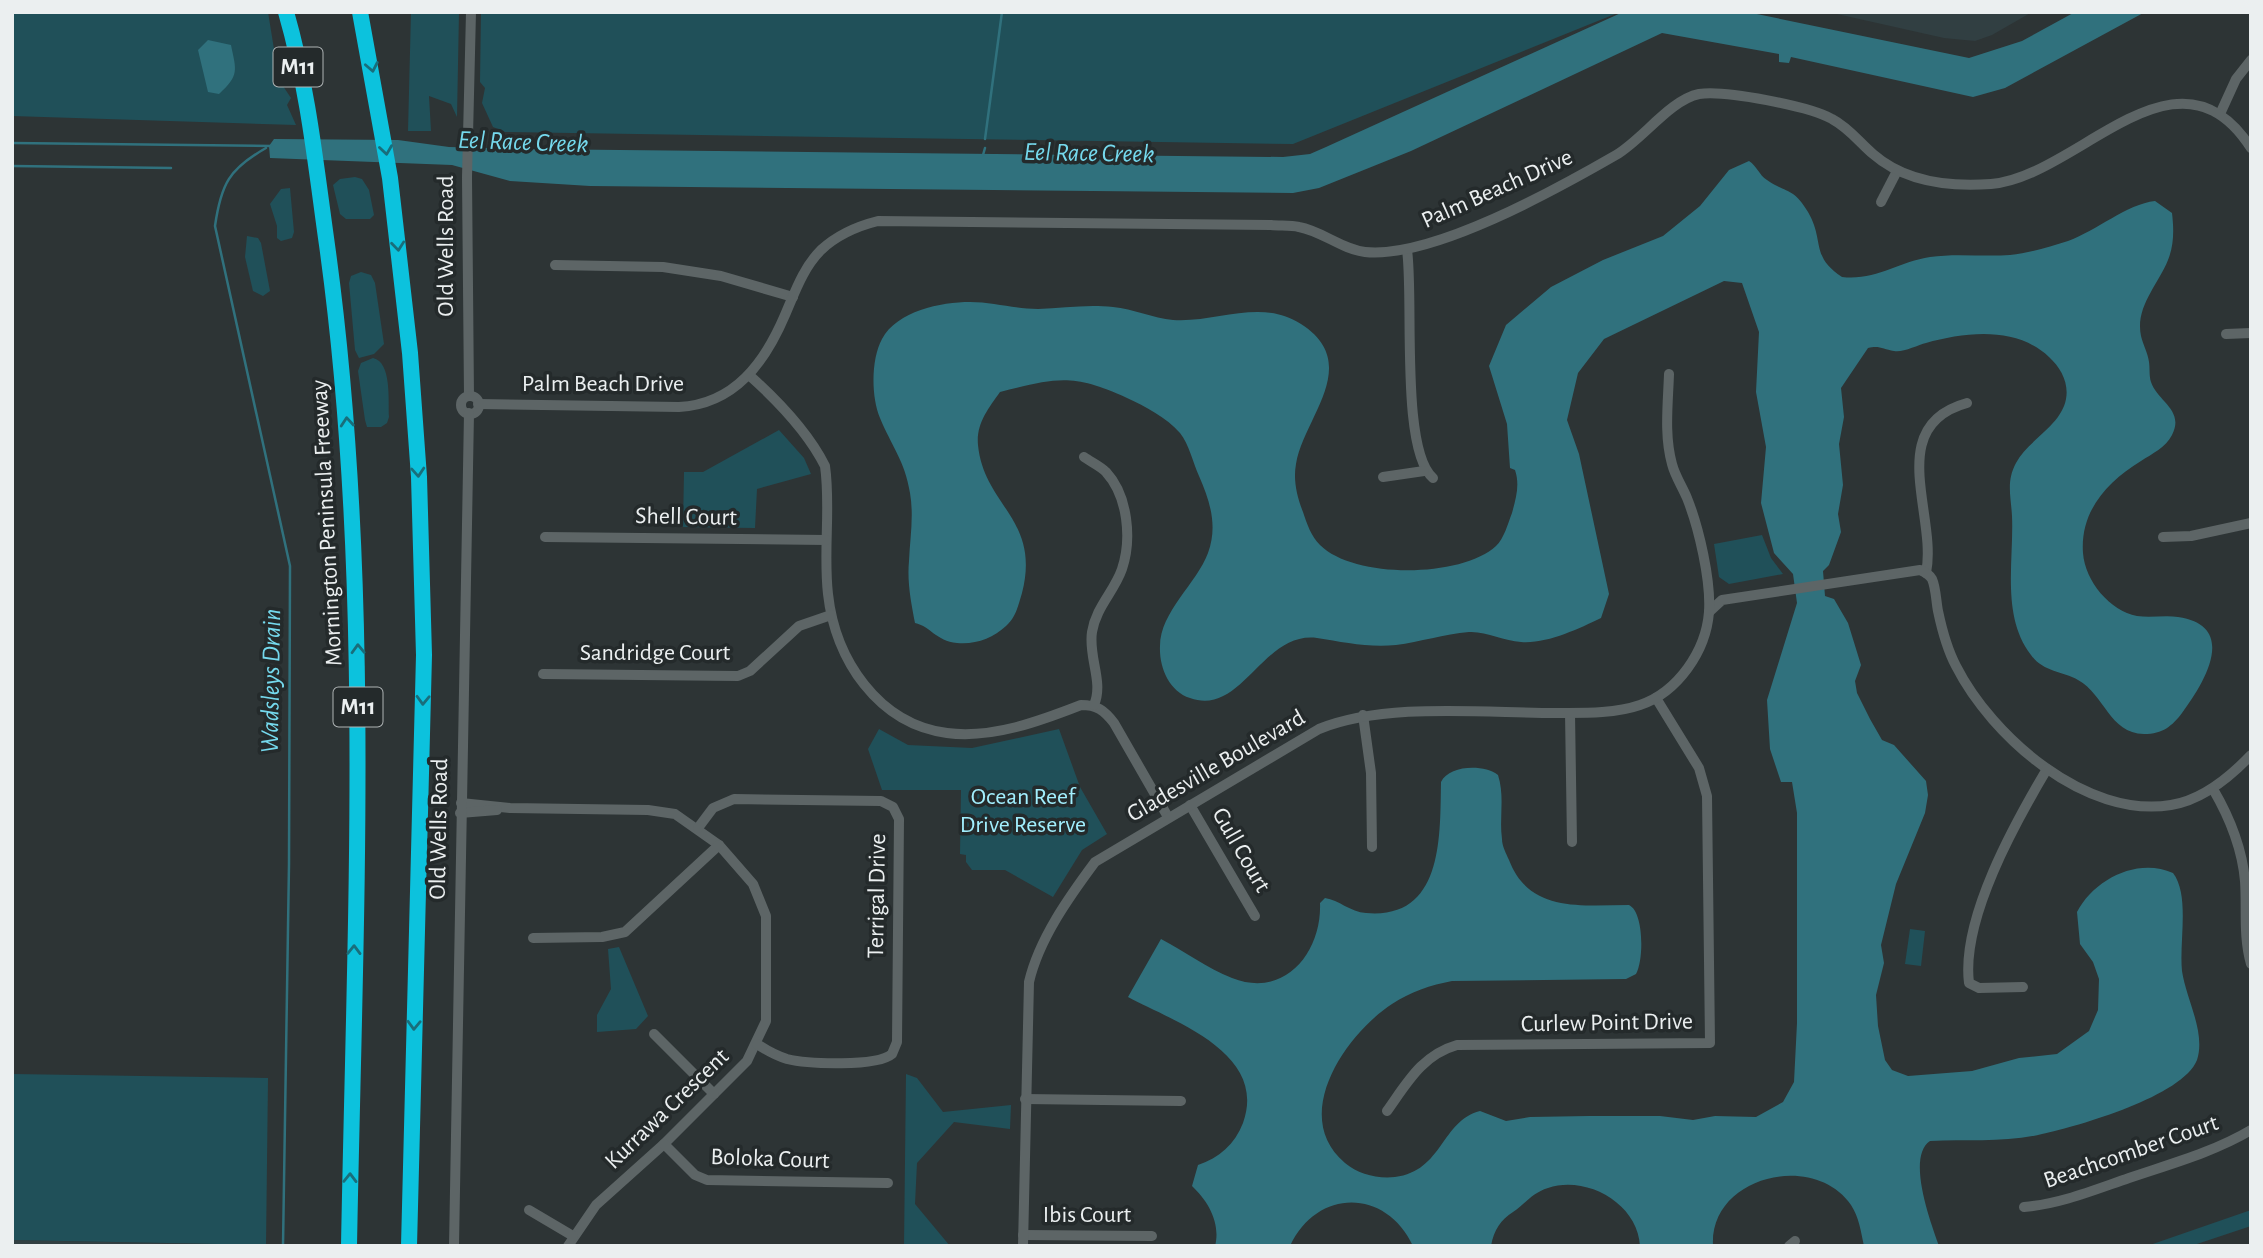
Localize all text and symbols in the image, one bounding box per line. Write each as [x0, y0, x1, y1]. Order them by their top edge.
road number: M11 [274, 48, 322, 86]
one-way arrow [363, 61, 378, 73]
water label: Eel Race Creek [457, 127, 589, 157]
water label: Eel Race Creek [1023, 139, 1155, 167]
one-way arrow [378, 144, 393, 156]
street label: Palm Beach Drive [1418, 145, 1576, 233]
street label: Old Wells Road [434, 175, 458, 317]
one-way arrow [390, 240, 405, 251]
street label: Palm Beach Drive [522, 372, 684, 396]
street label: Mornington Peninsula Freeway [308, 379, 346, 667]
one-way arrow [340, 416, 355, 427]
one-way arrow [411, 467, 426, 478]
street label: Shell Court [635, 504, 737, 530]
water label: Wadsleys Drain [257, 609, 285, 753]
street label: Sandridge Court [580, 641, 731, 665]
one-way arrow [350, 643, 366, 654]
road number: M11 [334, 688, 382, 726]
one-way arrow [416, 694, 431, 705]
street label: Gladesville Boulevard [1123, 705, 1309, 827]
street label: Old Wells Road [426, 758, 452, 900]
park label: Ocean Reef Drive Reserve [960, 785, 1086, 837]
street label: Gull Court [1207, 804, 1275, 897]
street label: Terrigal Drive [864, 833, 890, 959]
one-way arrow [346, 944, 362, 955]
street label: Curlew Point Drive [1521, 1010, 1693, 1036]
one-way arrow [406, 1020, 421, 1031]
street label: Kurrawa Crescent [601, 1044, 734, 1174]
street label: Beachcomber Court [2041, 1111, 2222, 1193]
street label: Boloka Court [710, 1145, 830, 1173]
one-way arrow [342, 1172, 358, 1182]
street label: Ibis Court [1043, 1203, 1132, 1227]

